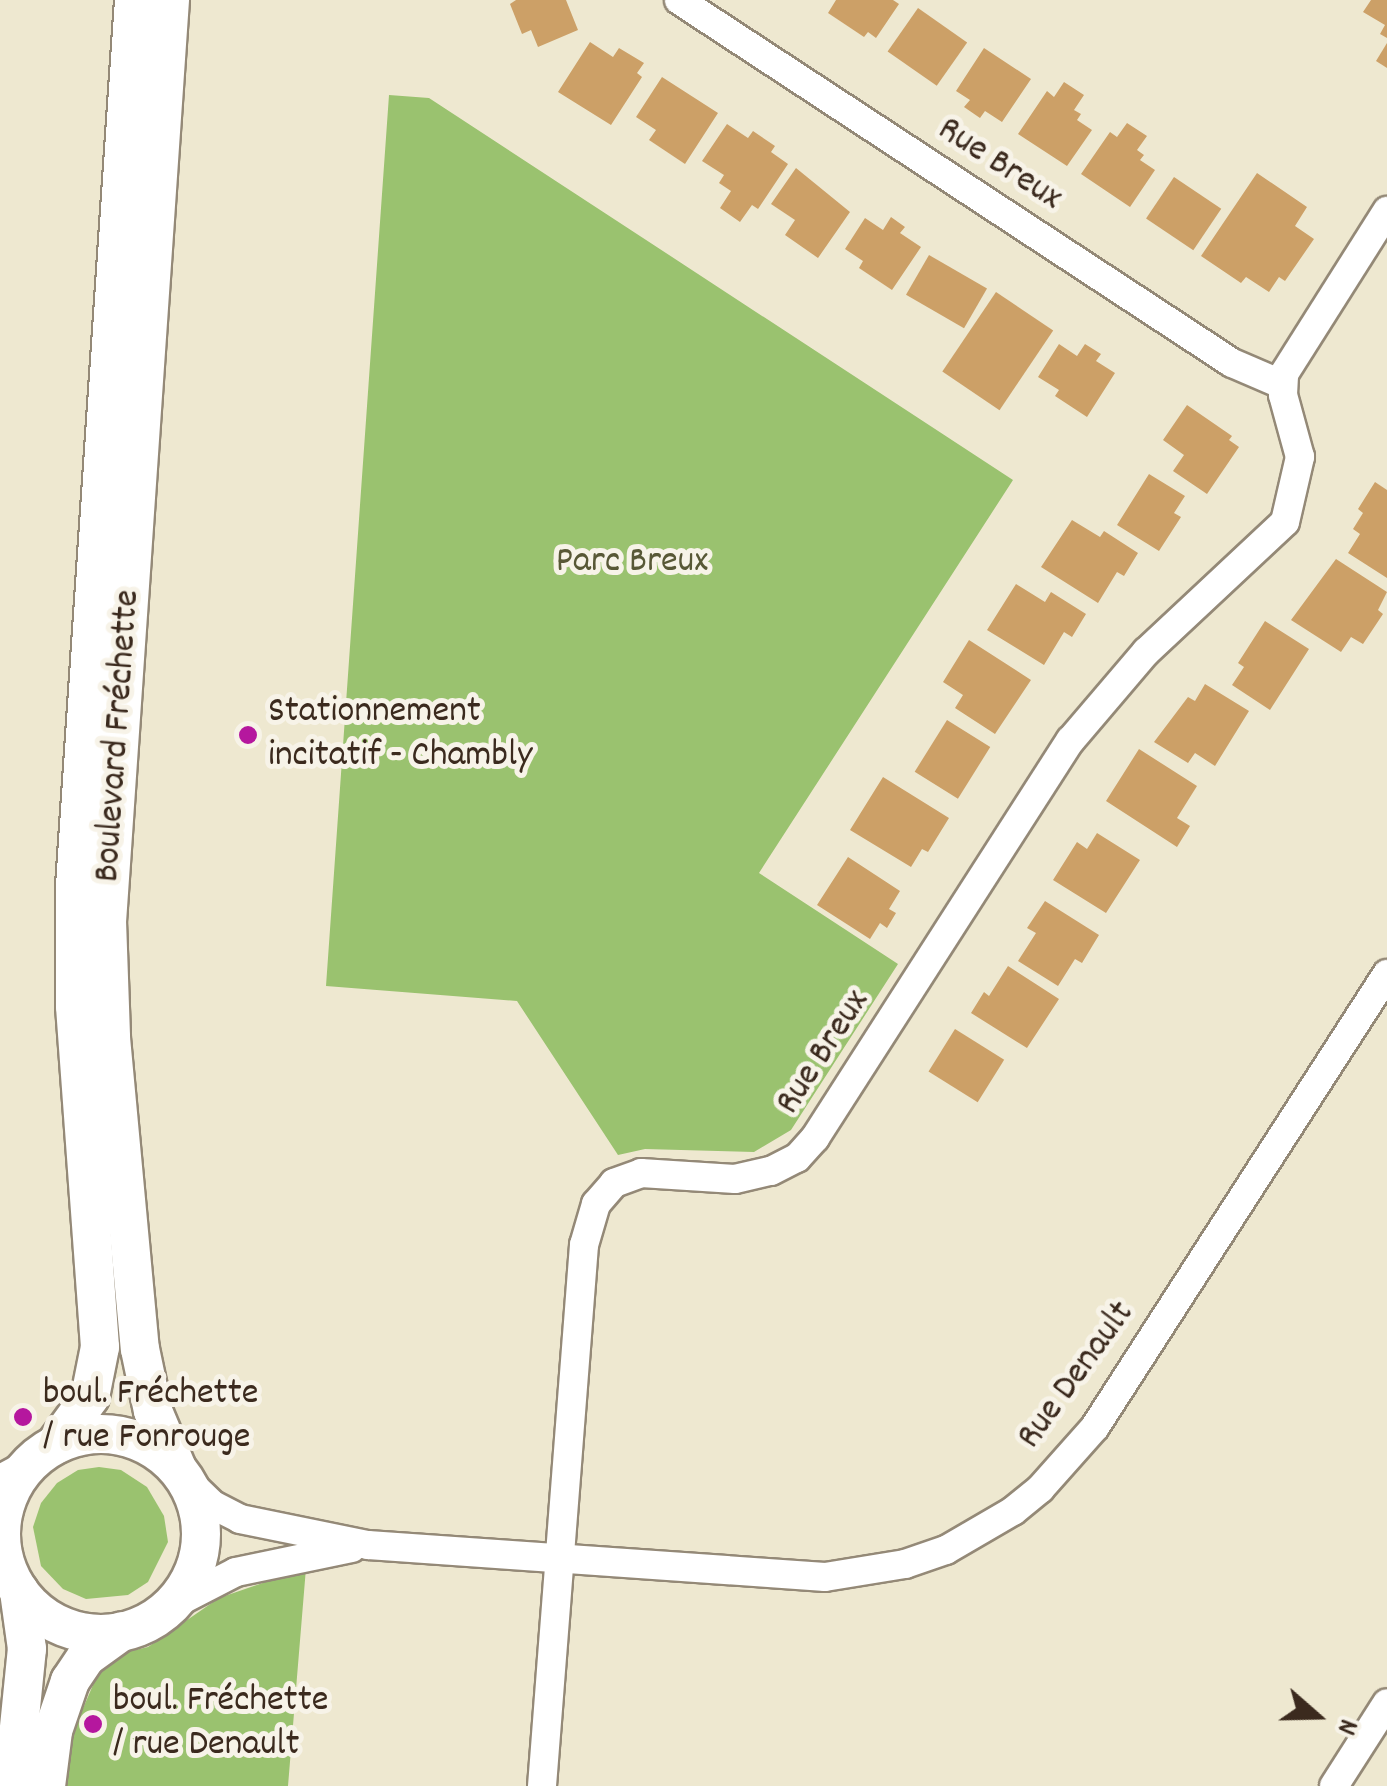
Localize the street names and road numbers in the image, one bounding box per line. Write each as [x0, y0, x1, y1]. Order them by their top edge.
street label: Rue Breux [928, 108, 1070, 222]
street label: Boulevard Fréchette [86, 588, 152, 884]
street label: Rue Breux [767, 982, 881, 1124]
street label: Rue Denault [1008, 1293, 1146, 1459]

